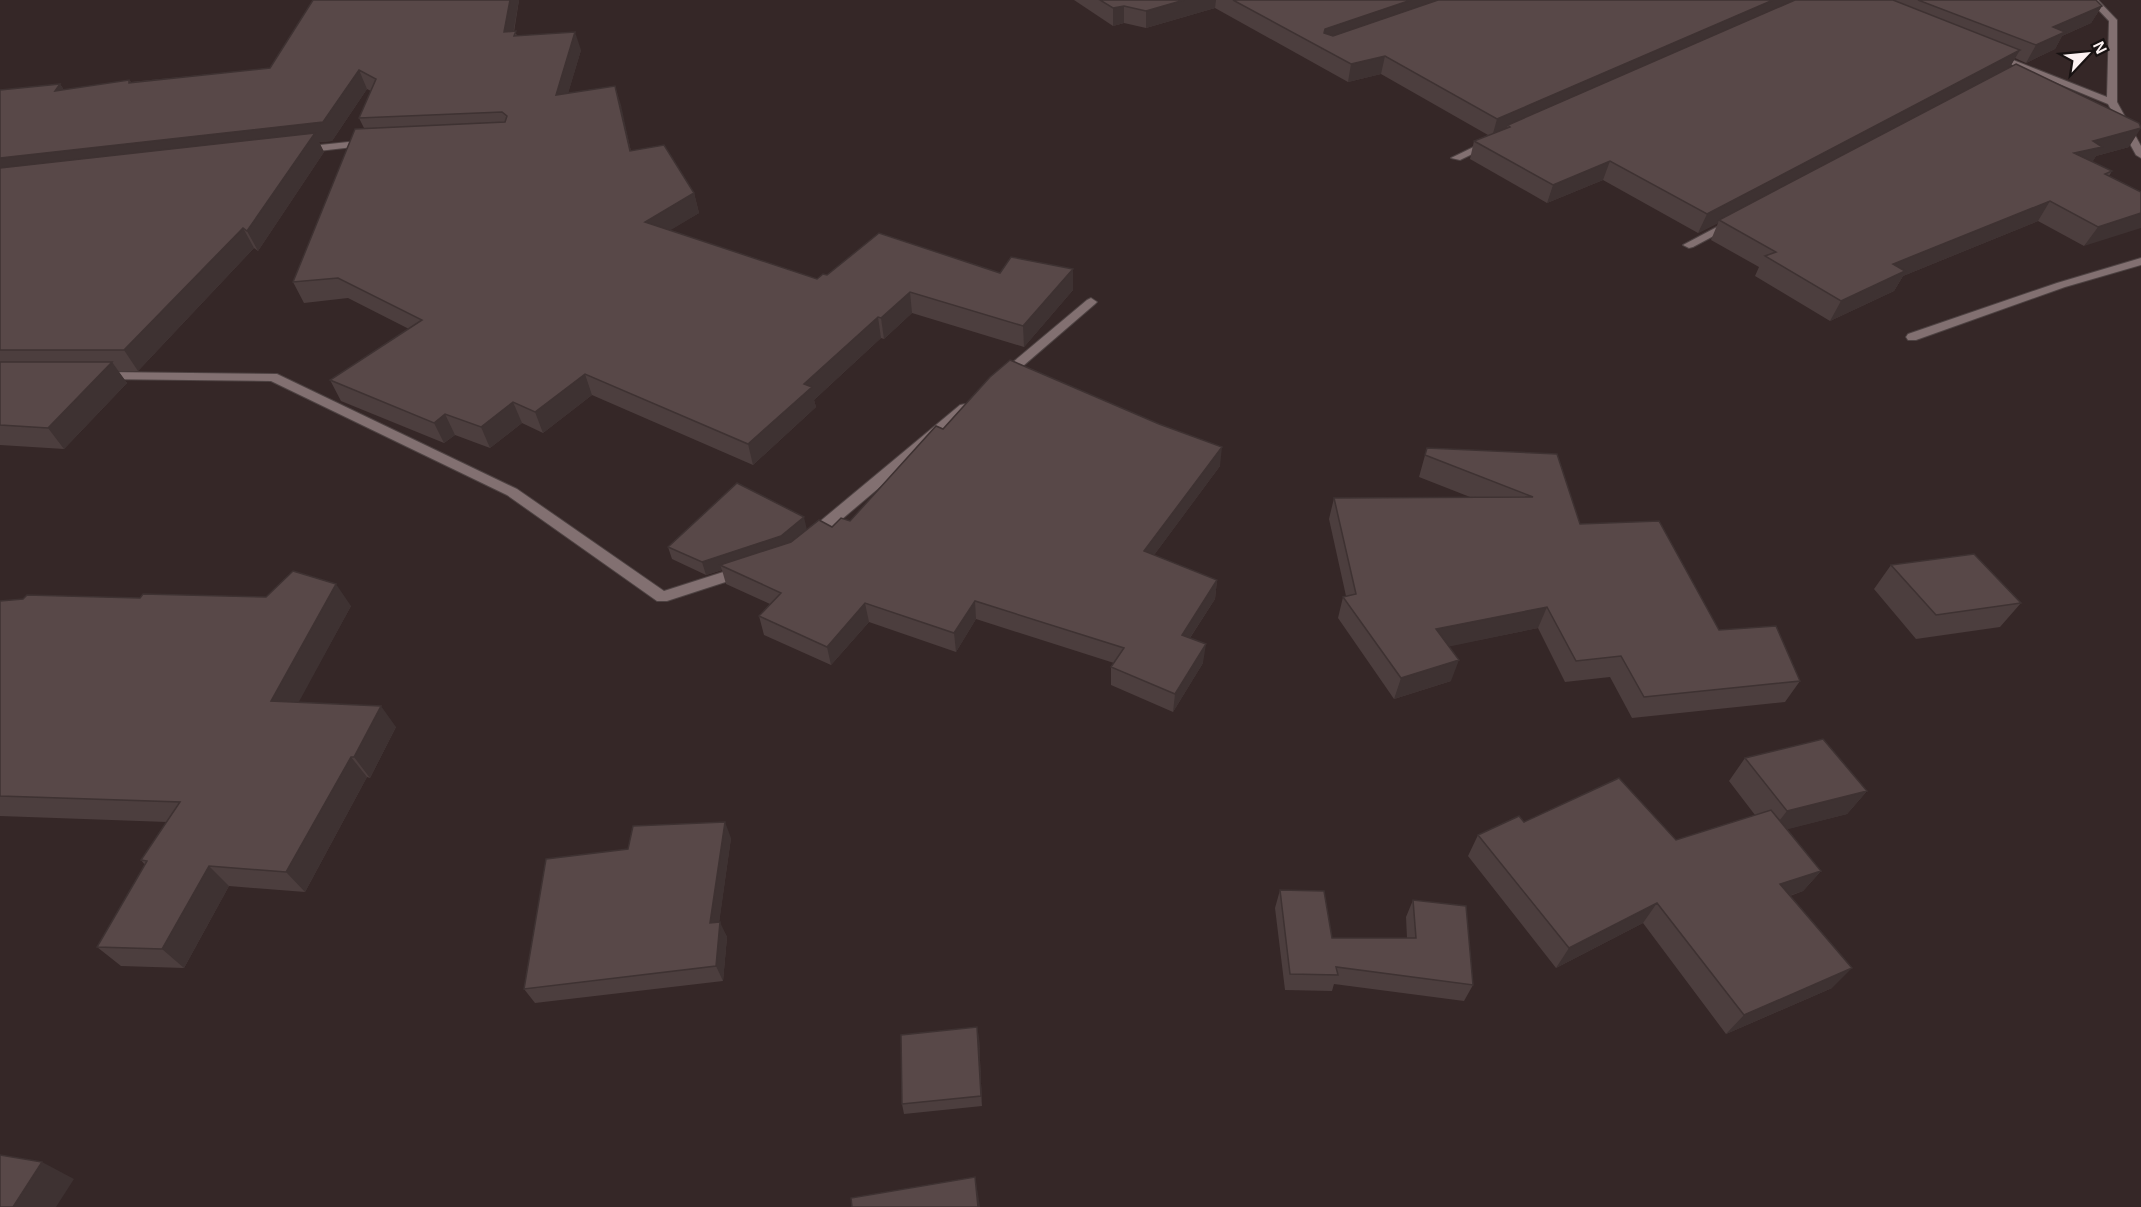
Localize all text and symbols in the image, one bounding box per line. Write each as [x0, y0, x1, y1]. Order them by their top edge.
north arrow [2057, 24, 2117, 84]
text: N [2090, 39, 2110, 57]

